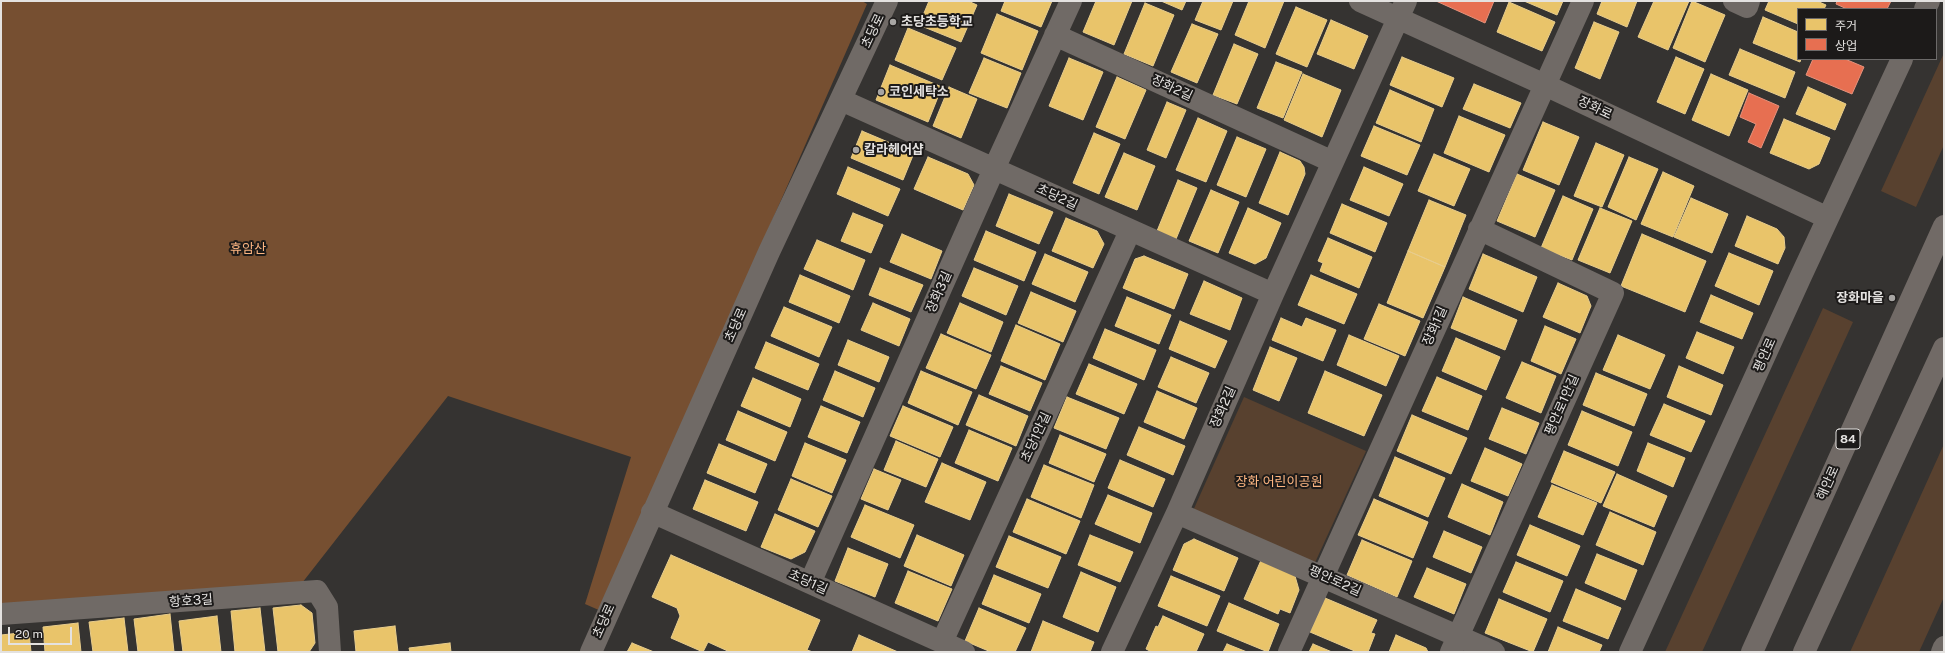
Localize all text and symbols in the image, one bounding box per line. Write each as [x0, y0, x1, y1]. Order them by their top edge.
legend [1797, 8, 1937, 60]
street label: 초당로 [858, 11, 888, 51]
place label: 초당초등학교 [901, 14, 973, 30]
marker: 초당초등학교 [888, 17, 898, 27]
text: 주거 [1835, 19, 1857, 33]
text: 상업 [1835, 39, 1857, 53]
street label: 장화2길 [1149, 72, 1195, 104]
place label: 코인세탁소 [889, 84, 949, 100]
marker: 코인세탁소 [876, 87, 886, 97]
street label: 장화로 [1575, 93, 1615, 123]
place label: 칼라헤어샵 [864, 142, 924, 158]
marker: 칼라헤어샵 [851, 145, 861, 155]
street label: 초당2길 [1034, 181, 1080, 213]
park label: 휴암산 [230, 241, 266, 257]
street label: 장화3길 [923, 269, 955, 315]
place label: 장화마을 [1836, 290, 1884, 306]
marker: 장화마을 [1887, 293, 1897, 303]
street label: 장화1길 [1420, 304, 1450, 348]
street label: 초당로 [722, 305, 750, 345]
street label: 평안로 [1751, 335, 1779, 375]
street label: 평안로1안길 [1542, 372, 1582, 438]
street label: 장화2길 [1207, 384, 1239, 430]
street label: 초당1안길 [1018, 410, 1054, 464]
road number: 84 [1836, 429, 1860, 449]
street label: 해안로 [1814, 463, 1842, 503]
park label: 장화 어린이공원 [1236, 474, 1322, 490]
street label: 평안로2길 [1306, 563, 1364, 599]
street label: 초당1길 [786, 567, 830, 597]
street label: 항호3길 [168, 592, 214, 610]
street label: 초당로 [590, 601, 618, 641]
scale bar [10, 619, 74, 645]
text: 20 m [15, 627, 43, 641]

